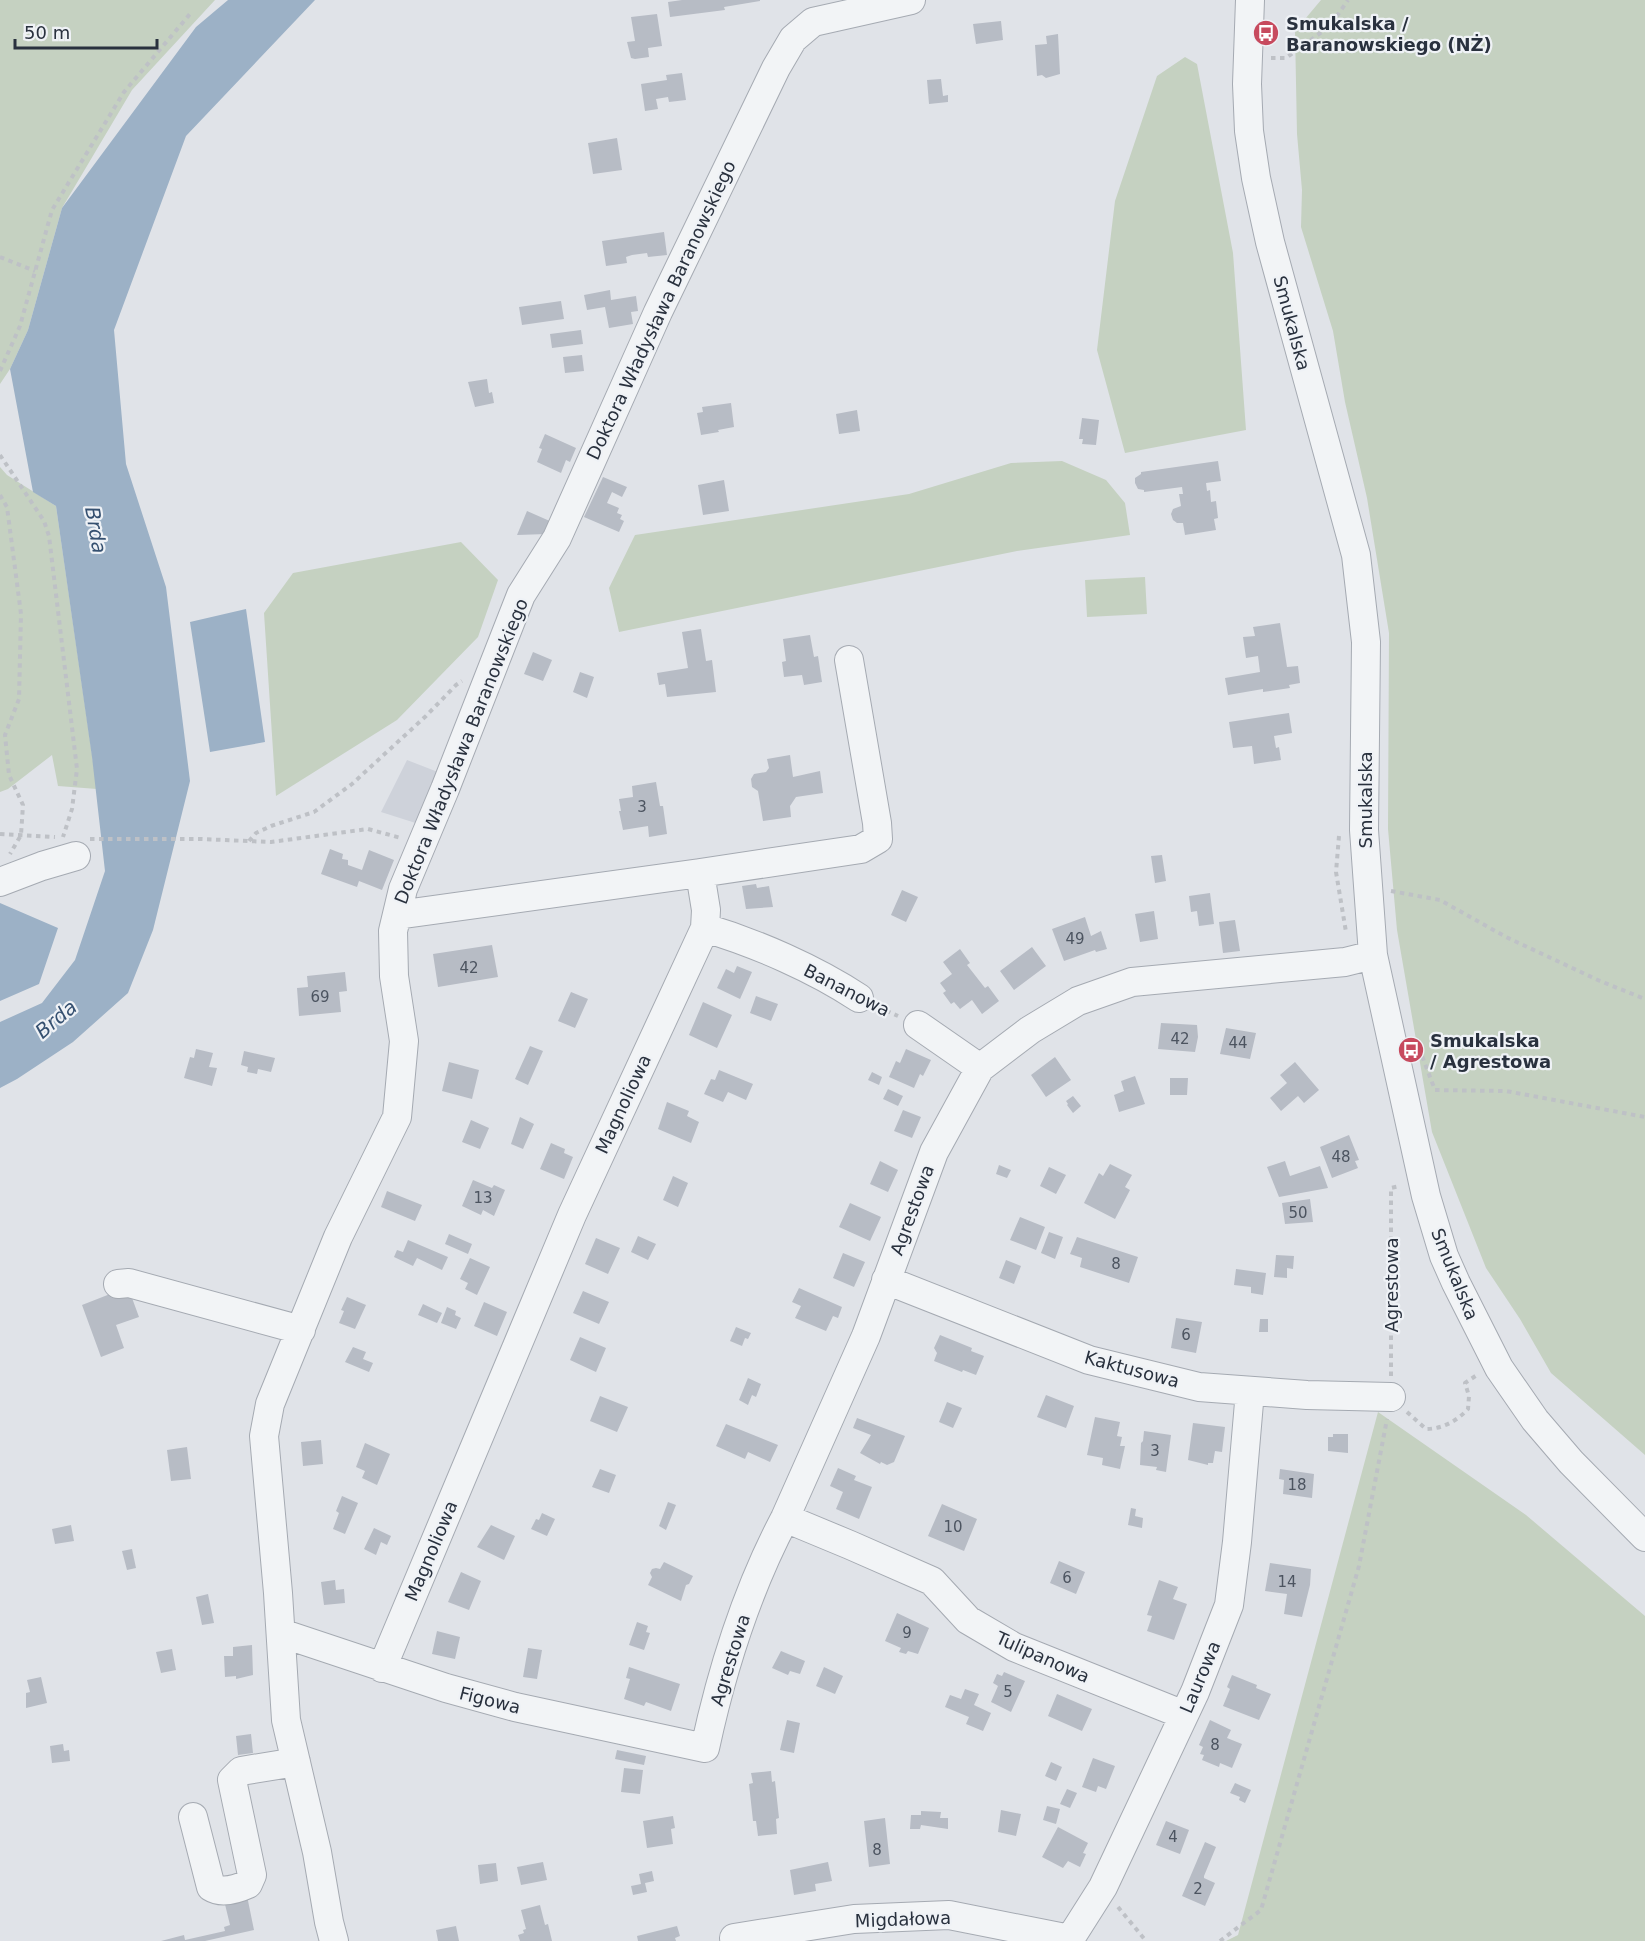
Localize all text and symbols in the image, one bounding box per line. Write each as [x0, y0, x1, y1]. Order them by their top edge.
scale bar [15, 12, 158, 50]
place label: Smukalska / Baranowskiego (NŻ) [1286, 13, 1492, 55]
bus stop icon: Smukalska / Baranowskiego (NŻ) [1251, 18, 1281, 48]
text: 50 m [24, 22, 70, 43]
street label: Doktora Władysława Baranowskiego [582, 157, 740, 463]
street label: Smukalska [1269, 273, 1315, 373]
water label: Brda [80, 505, 112, 555]
street label: Doktora Władysława Baranowskiego [390, 595, 532, 907]
street label: Smukalska [1355, 751, 1376, 849]
house number: 3 [637, 798, 647, 816]
house number: 49 [1065, 930, 1085, 948]
house number: 42 [459, 959, 479, 977]
street label: Bananowa [800, 959, 894, 1021]
house number: 69 [310, 988, 330, 1006]
water label: Brda [30, 995, 82, 1043]
house number: 42 [1170, 1030, 1190, 1048]
place label: Smukalska / Agrestowa [1430, 1030, 1551, 1072]
house number: 44 [1228, 1034, 1248, 1052]
bus stop icon: Smukalska / Agrestowa [1396, 1035, 1426, 1065]
street label: Magnoliowa [591, 1051, 655, 1157]
house number: 48 [1331, 1148, 1351, 1166]
street label: Agrestowa [886, 1162, 938, 1258]
house number: 13 [473, 1189, 493, 1207]
house number: 50 [1288, 1204, 1308, 1222]
street label: Smukalska [1427, 1225, 1483, 1323]
street label: Agrestowa [1381, 1237, 1402, 1333]
house number: 8 [1111, 1255, 1121, 1273]
house number: 6 [1181, 1326, 1191, 1344]
street label: Kaktusowa [1082, 1346, 1182, 1392]
house number: 3 [1150, 1442, 1160, 1460]
house number: 18 [1287, 1476, 1307, 1494]
street label: Magnoliowa [400, 1498, 462, 1604]
house number: 10 [943, 1518, 963, 1536]
house number: 6 [1062, 1569, 1072, 1587]
house number: 14 [1277, 1573, 1297, 1591]
street label: Agrestowa [706, 1611, 754, 1709]
house number: 9 [902, 1624, 912, 1642]
street label: Tulipanowa [992, 1627, 1093, 1687]
street label: Laurowa [1175, 1638, 1225, 1716]
street label: Figowa [457, 1682, 523, 1718]
house number: 5 [1003, 1683, 1013, 1701]
house number: 8 [1210, 1736, 1220, 1754]
house number: 4 [1168, 1828, 1178, 1846]
house number: 8 [872, 1841, 882, 1859]
house number: 2 [1193, 1880, 1203, 1898]
street label: Migdałowa [855, 1907, 951, 1931]

